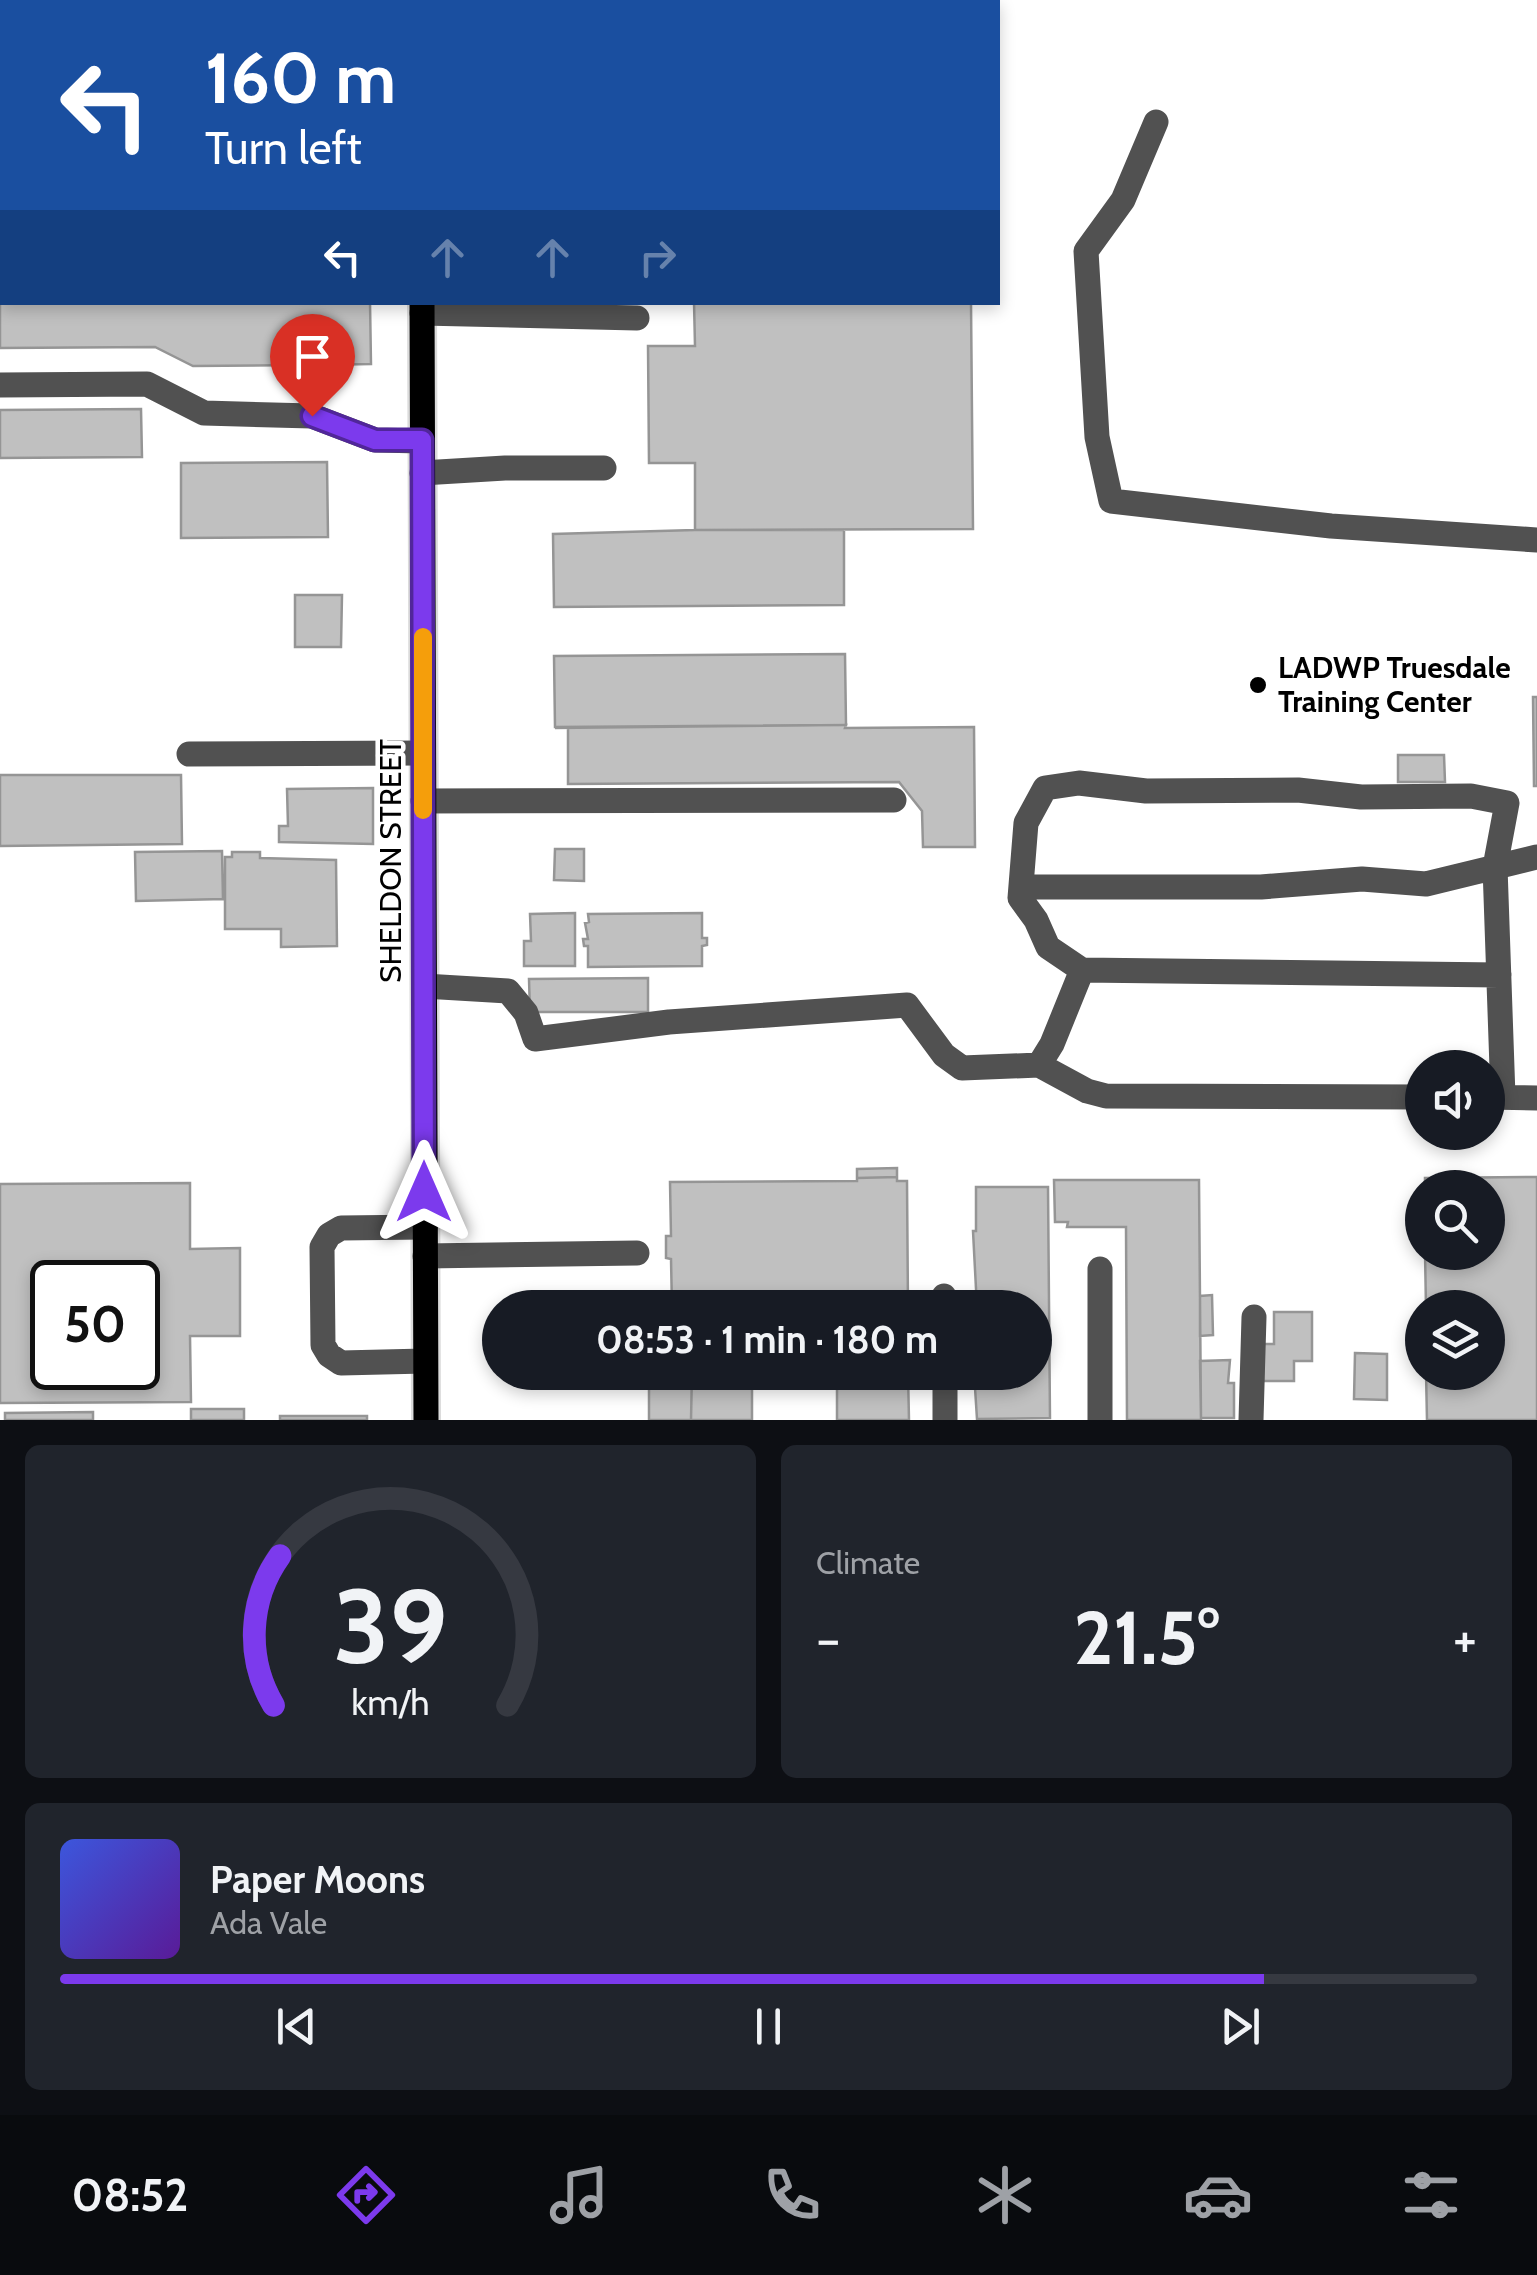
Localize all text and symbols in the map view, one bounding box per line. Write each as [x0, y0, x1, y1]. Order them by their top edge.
text: 160 m [205, 35, 396, 121]
icon: left [40, 40, 170, 170]
text: Turn left [205, 121, 362, 175]
icon: left [315, 230, 370, 285]
icon: ahead [420, 230, 475, 285]
icon: ahead [525, 230, 580, 285]
icon: right [630, 230, 685, 285]
pin [270, 314, 355, 417]
icon: arrive [285, 329, 340, 384]
place label: LADWP Truesdale Training Center [1278, 649, 1511, 720]
marker: LADWP Truesdale Training Center [1247, 674, 1269, 696]
street label: SHELDON STREET [372, 739, 409, 983]
map controls [1405, 1050, 1505, 1390]
button: sound [1405, 1050, 1505, 1150]
position arrow [372, 1140, 476, 1244]
button: search [1405, 1170, 1505, 1270]
speed limit sign: 50 [30, 1260, 160, 1390]
button: layers [1405, 1290, 1505, 1390]
text: 08:53 · 1 min · 180 m [596, 1316, 938, 1363]
text: Climate [816, 1543, 920, 1582]
text: 39 [333, 1563, 448, 1689]
text: 21.5° [1074, 1592, 1219, 1683]
text: − [816, 1605, 840, 1672]
text: + [1453, 1605, 1477, 1672]
text: km/h [351, 1681, 430, 1724]
text: Paper Moons [210, 1856, 425, 1903]
text: Ada Vale [210, 1903, 327, 1942]
icon: previous [269, 1999, 324, 2054]
icon: pause [741, 1999, 796, 2054]
icon: next [1213, 1999, 1268, 2054]
icon: directions [331, 2160, 401, 2230]
icon: music [544, 2160, 614, 2230]
icon: phone [757, 2160, 827, 2230]
icon: climate [970, 2160, 1040, 2230]
icon: car [1183, 2160, 1253, 2230]
icon: filters [1396, 2160, 1466, 2230]
text: 08:52 [71, 2168, 188, 2222]

